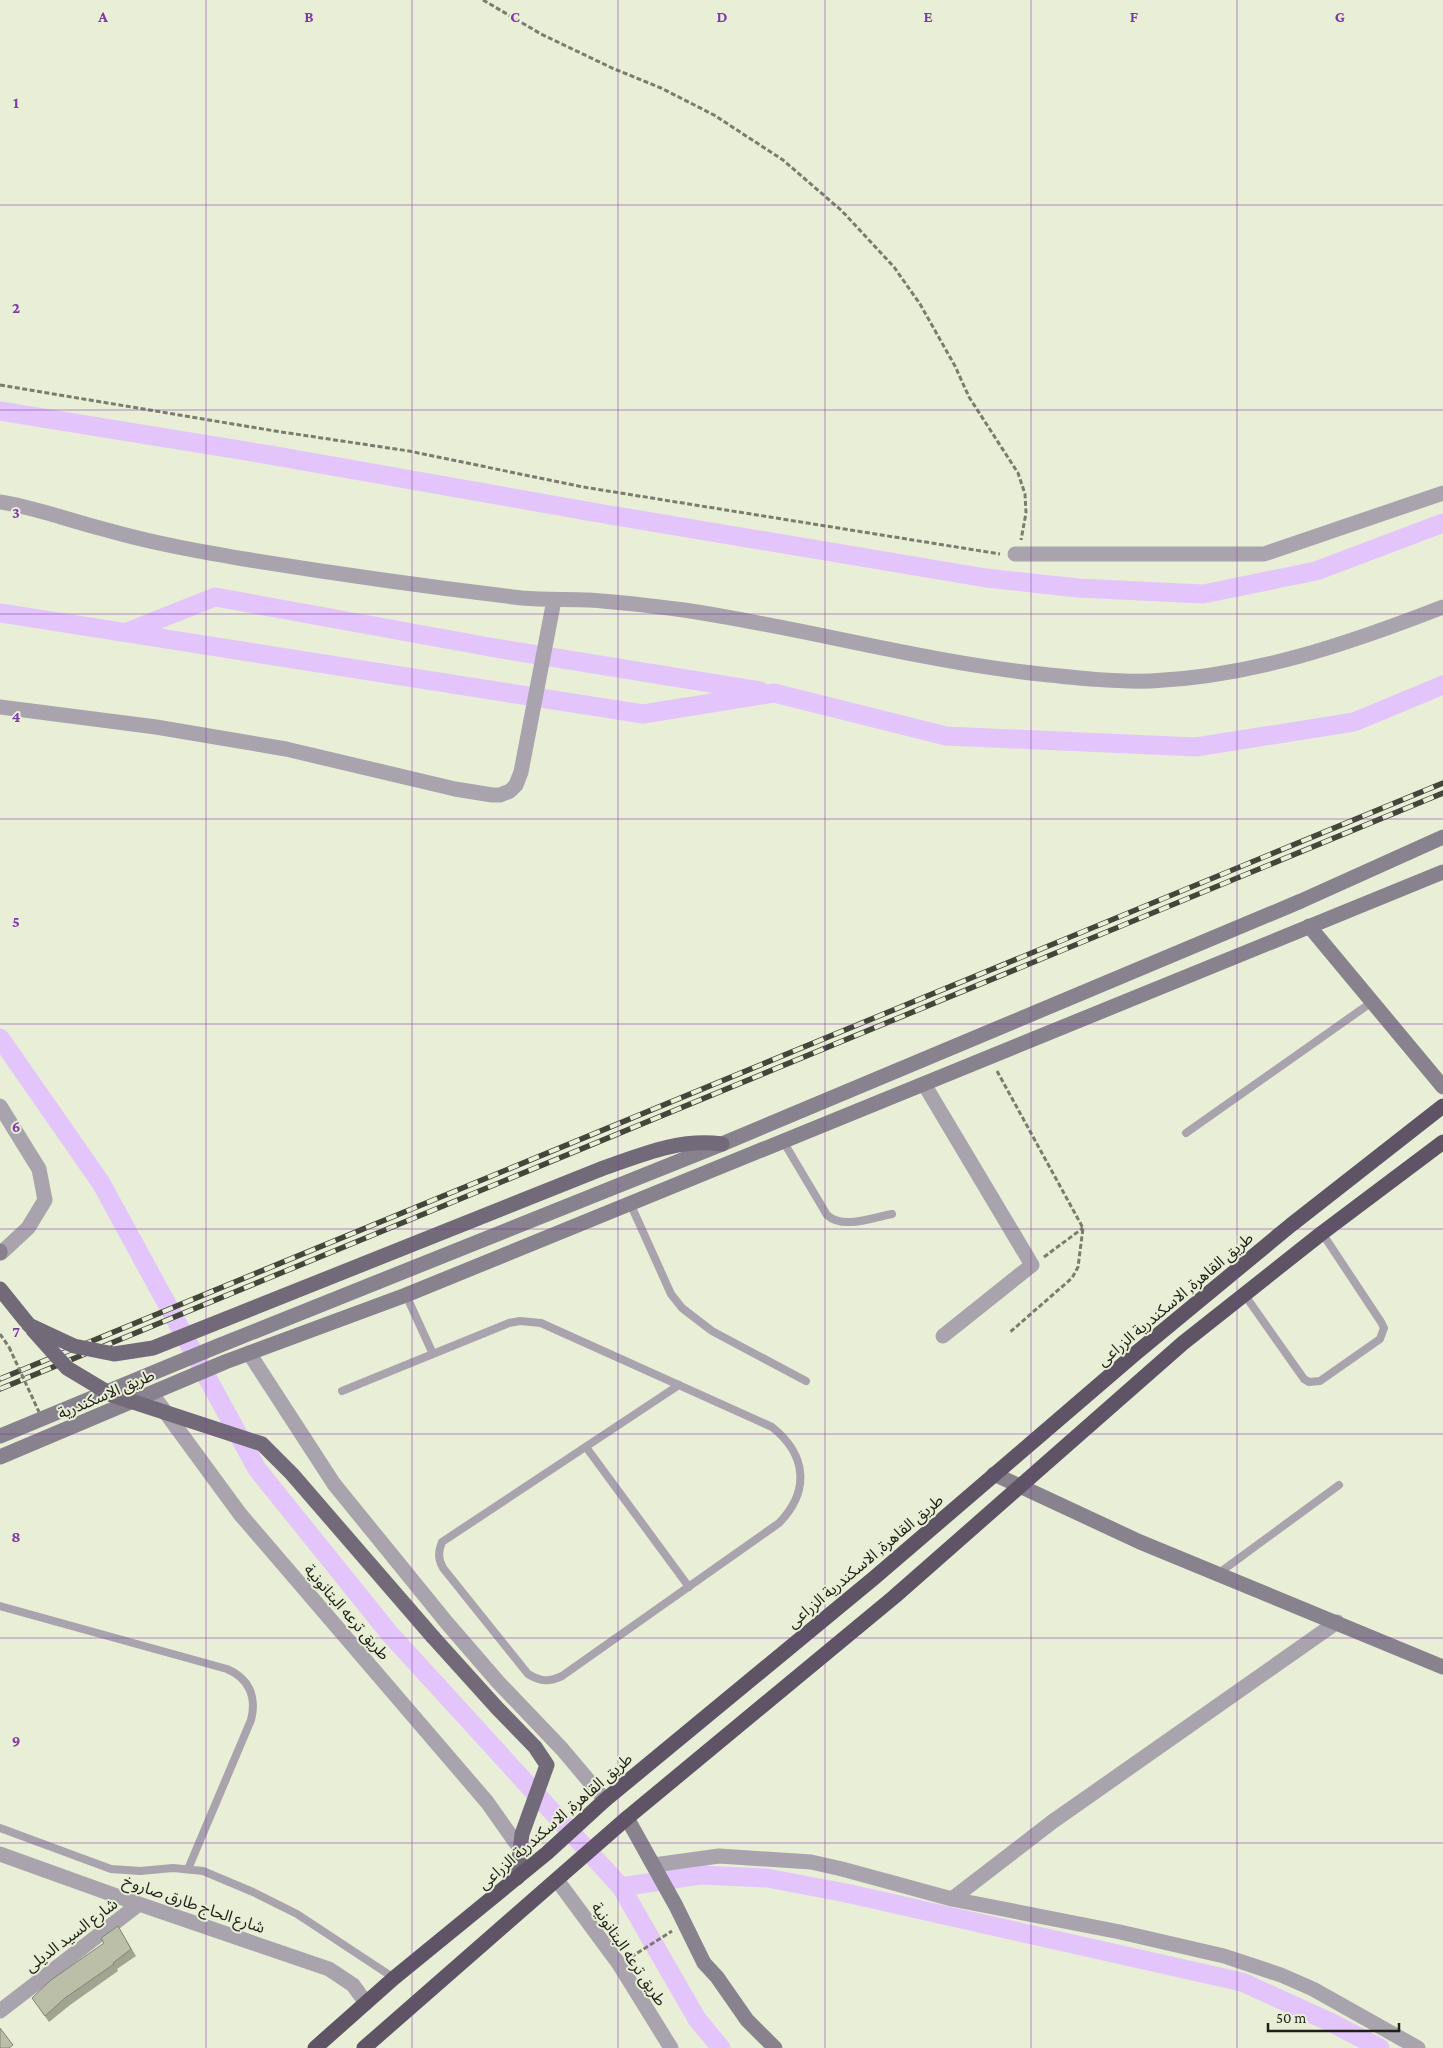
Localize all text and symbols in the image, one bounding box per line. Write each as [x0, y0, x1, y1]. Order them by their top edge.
text: A [97, 8, 108, 25]
text: B [304, 8, 314, 25]
text: C [510, 8, 520, 25]
text: D [716, 8, 728, 25]
text: E [923, 8, 933, 25]
text: F [1130, 8, 1139, 25]
text: G [1335, 8, 1345, 25]
text: 1 [13, 94, 19, 111]
text: 2 [12, 299, 20, 316]
text: 3 [12, 504, 20, 521]
text: 4 [12, 708, 21, 725]
text: 5 [12, 913, 20, 930]
text: 6 [12, 1118, 20, 1135]
street label: طريق القاهرة, الاسكندرية الزراعى [1094, 1229, 1258, 1371]
text: 7 [12, 1323, 20, 1340]
street label: طريق الاسكندرية [55, 1366, 158, 1424]
street label: طريق القاهرة, الاسكندرية الزراعى [784, 1491, 948, 1633]
text: 8 [11, 1528, 21, 1545]
street label: طريق ترعه البتانونية [299, 1561, 393, 1665]
text: 9 [12, 1732, 20, 1749]
street label: طريق القاهرة, الاسكندرية الزراعى [475, 1749, 637, 1894]
street label: شارع الحاج طارق صاروخ [120, 1872, 267, 1940]
street label: شارع السيد الديلى [22, 1895, 123, 1978]
street label: طريق ترعه البتانونية [586, 1899, 670, 2010]
scale bar [1268, 2000, 1399, 2032]
text: 50 m [1276, 2010, 1306, 2026]

